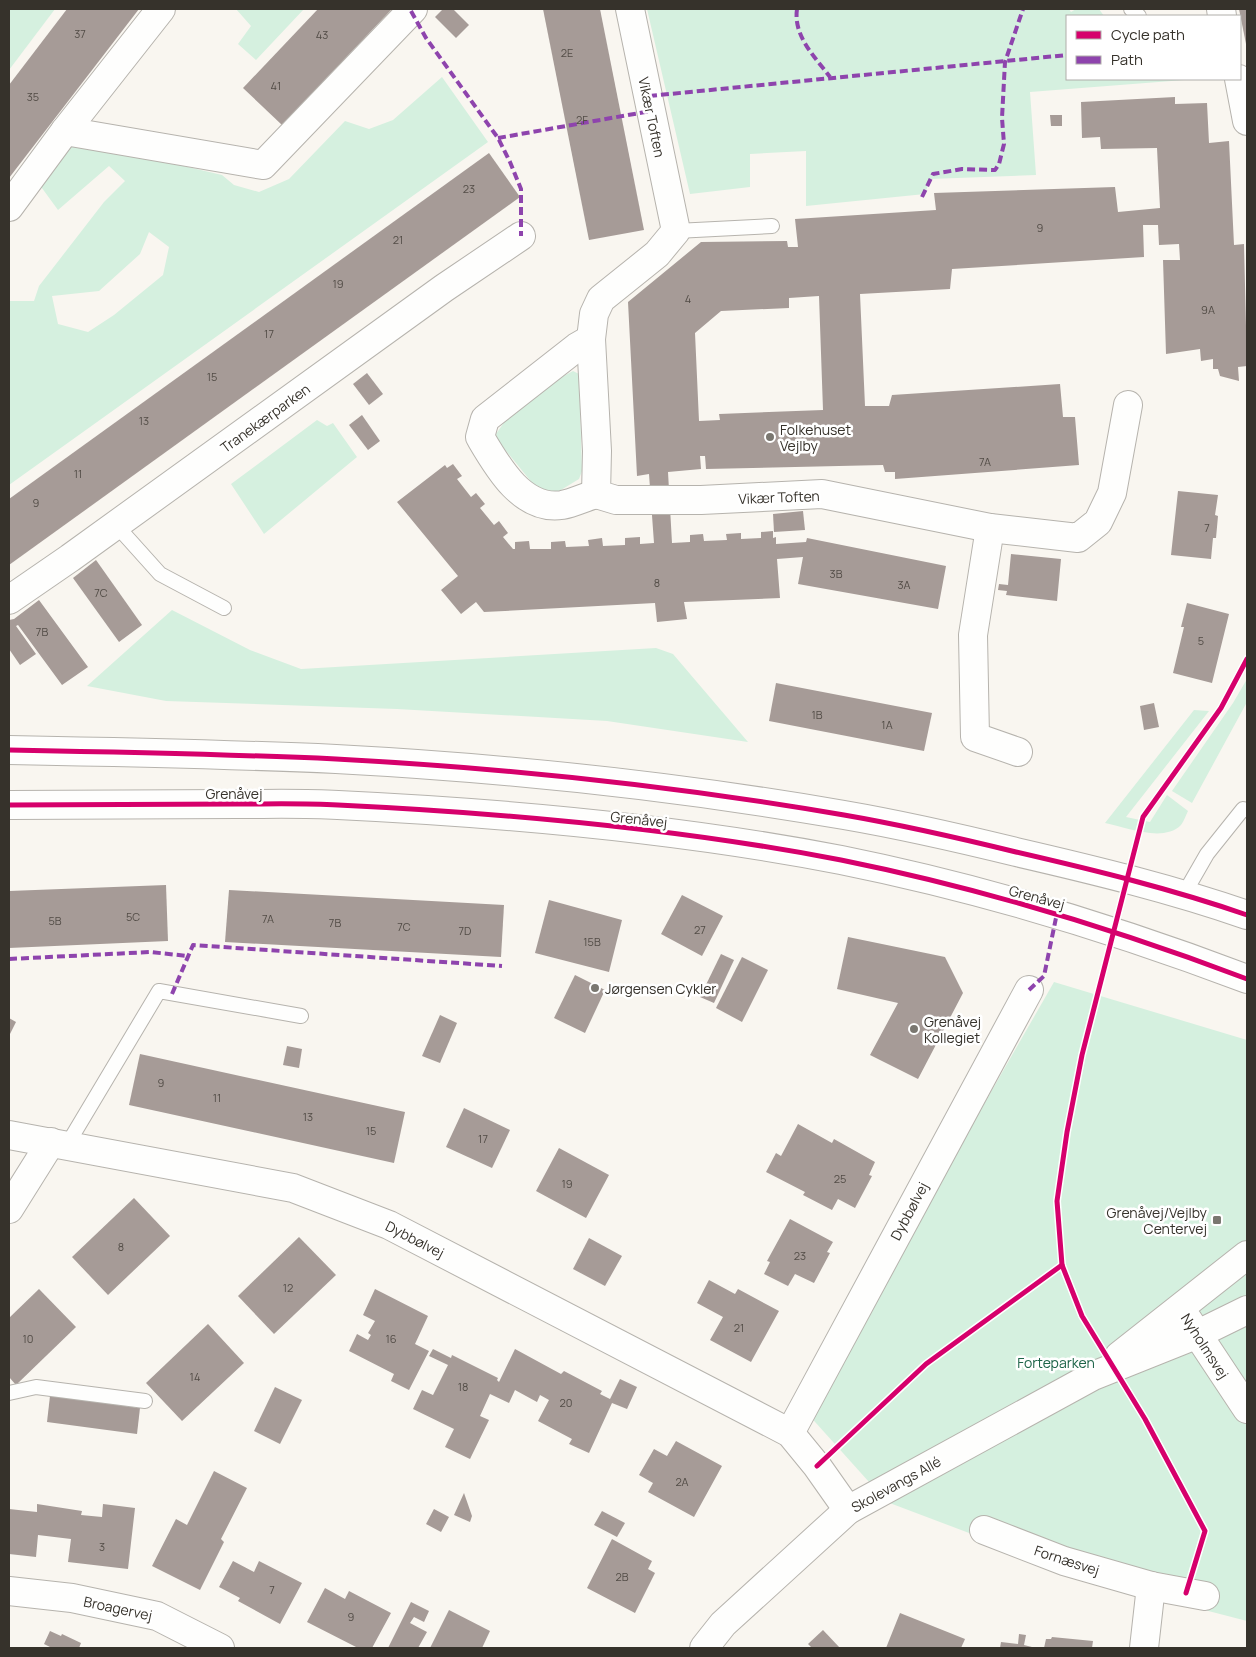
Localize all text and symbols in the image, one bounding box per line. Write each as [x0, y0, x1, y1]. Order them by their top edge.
legend [1066, 15, 1241, 80]
text: Cycle path [1111, 24, 1185, 45]
house number: 37 [74, 26, 86, 41]
house number: 43 [316, 27, 328, 42]
house number: 2E [561, 45, 573, 60]
text: Path [1111, 49, 1143, 70]
street label: Vikær Toften [634, 75, 670, 159]
house number: 41 [271, 78, 281, 93]
house number: 35 [27, 89, 39, 104]
house number: 2F [576, 112, 588, 127]
house number: 23 [463, 181, 475, 196]
house number: 9 [1037, 220, 1044, 235]
house number: 21 [393, 232, 403, 247]
house number: 19 [332, 276, 344, 291]
house number: 4 [685, 291, 691, 306]
house number: 9A [1201, 302, 1215, 317]
house number: 17 [264, 326, 274, 341]
house number: 15 [207, 369, 217, 384]
street label: Tranekærparken [217, 379, 313, 457]
house number: 13 [139, 413, 149, 428]
place label: Folkehuset Vejlby [780, 420, 852, 455]
marker: Folkehuset Vejlby [764, 431, 776, 443]
house number: 7A [979, 454, 991, 469]
house number: 11 [74, 466, 82, 481]
street label: Vikær Toften [738, 486, 820, 508]
house number: 9 [33, 495, 40, 510]
house number: 7 [1204, 520, 1210, 535]
house number: 3B [830, 566, 843, 581]
house number: 8 [654, 575, 660, 590]
house number: 3A [897, 577, 911, 592]
house number: 7C [94, 585, 108, 600]
house number: 7B [36, 624, 48, 639]
house number: 5 [1198, 633, 1204, 648]
house number: 1B [811, 707, 823, 722]
house number: 1A [881, 717, 893, 732]
street label: Grenåvej [205, 784, 263, 803]
street label: Grenåvej [610, 807, 668, 831]
street label: Grenåvej [1007, 880, 1067, 914]
house number: 5C [126, 909, 140, 924]
house number: 7A [262, 911, 274, 926]
house number: 5B [48, 913, 62, 928]
house number: 7B [329, 915, 341, 930]
house number: 7C [397, 919, 411, 934]
house number: 27 [694, 922, 706, 937]
house number: 7D [459, 923, 471, 938]
house number: 15B [583, 934, 601, 949]
place label: Jørgensen Cykler [605, 979, 716, 998]
marker: Jørgensen Cykler [589, 982, 601, 994]
place label: Grenåvej Kollegiet [924, 1012, 981, 1047]
marker: Grenåvej Kollegiet [908, 1023, 920, 1035]
house number: 9 [158, 1075, 165, 1090]
house number: 11 [213, 1090, 221, 1105]
house number: 13 [303, 1109, 313, 1124]
house number: 15 [366, 1123, 376, 1138]
house number: 17 [478, 1131, 488, 1146]
house number: 25 [834, 1171, 846, 1186]
house number: 19 [561, 1176, 573, 1191]
street label: Dybbølvej [886, 1179, 932, 1243]
place label: Grenåvej/Vejlby Centervej [1107, 1203, 1208, 1238]
marker: Grenåvej/Vejlby Centervej [1211, 1214, 1223, 1226]
street label: Dybbølvej [382, 1216, 448, 1262]
house number: 8 [118, 1239, 124, 1254]
house number: 23 [794, 1248, 806, 1263]
house number: 12 [283, 1280, 293, 1295]
street label: Nyholmsvej [1177, 1310, 1233, 1382]
house number: 21 [734, 1320, 744, 1335]
house number: 10 [22, 1331, 34, 1346]
house number: 16 [385, 1331, 397, 1346]
park label: Forteparken [1017, 1353, 1095, 1372]
house number: 14 [190, 1369, 200, 1384]
house number: 18 [458, 1379, 468, 1394]
house number: 20 [560, 1395, 572, 1410]
street label: Skolevangs Allé [848, 1452, 944, 1516]
house number: 2A [675, 1474, 689, 1489]
house number: 3 [99, 1539, 105, 1554]
street label: Fornæsvej [1032, 1541, 1102, 1579]
house number: 2B [615, 1569, 629, 1584]
house number: 7 [269, 1582, 275, 1597]
street label: Broagervej [82, 1591, 154, 1625]
house number: 9 [348, 1609, 355, 1624]

